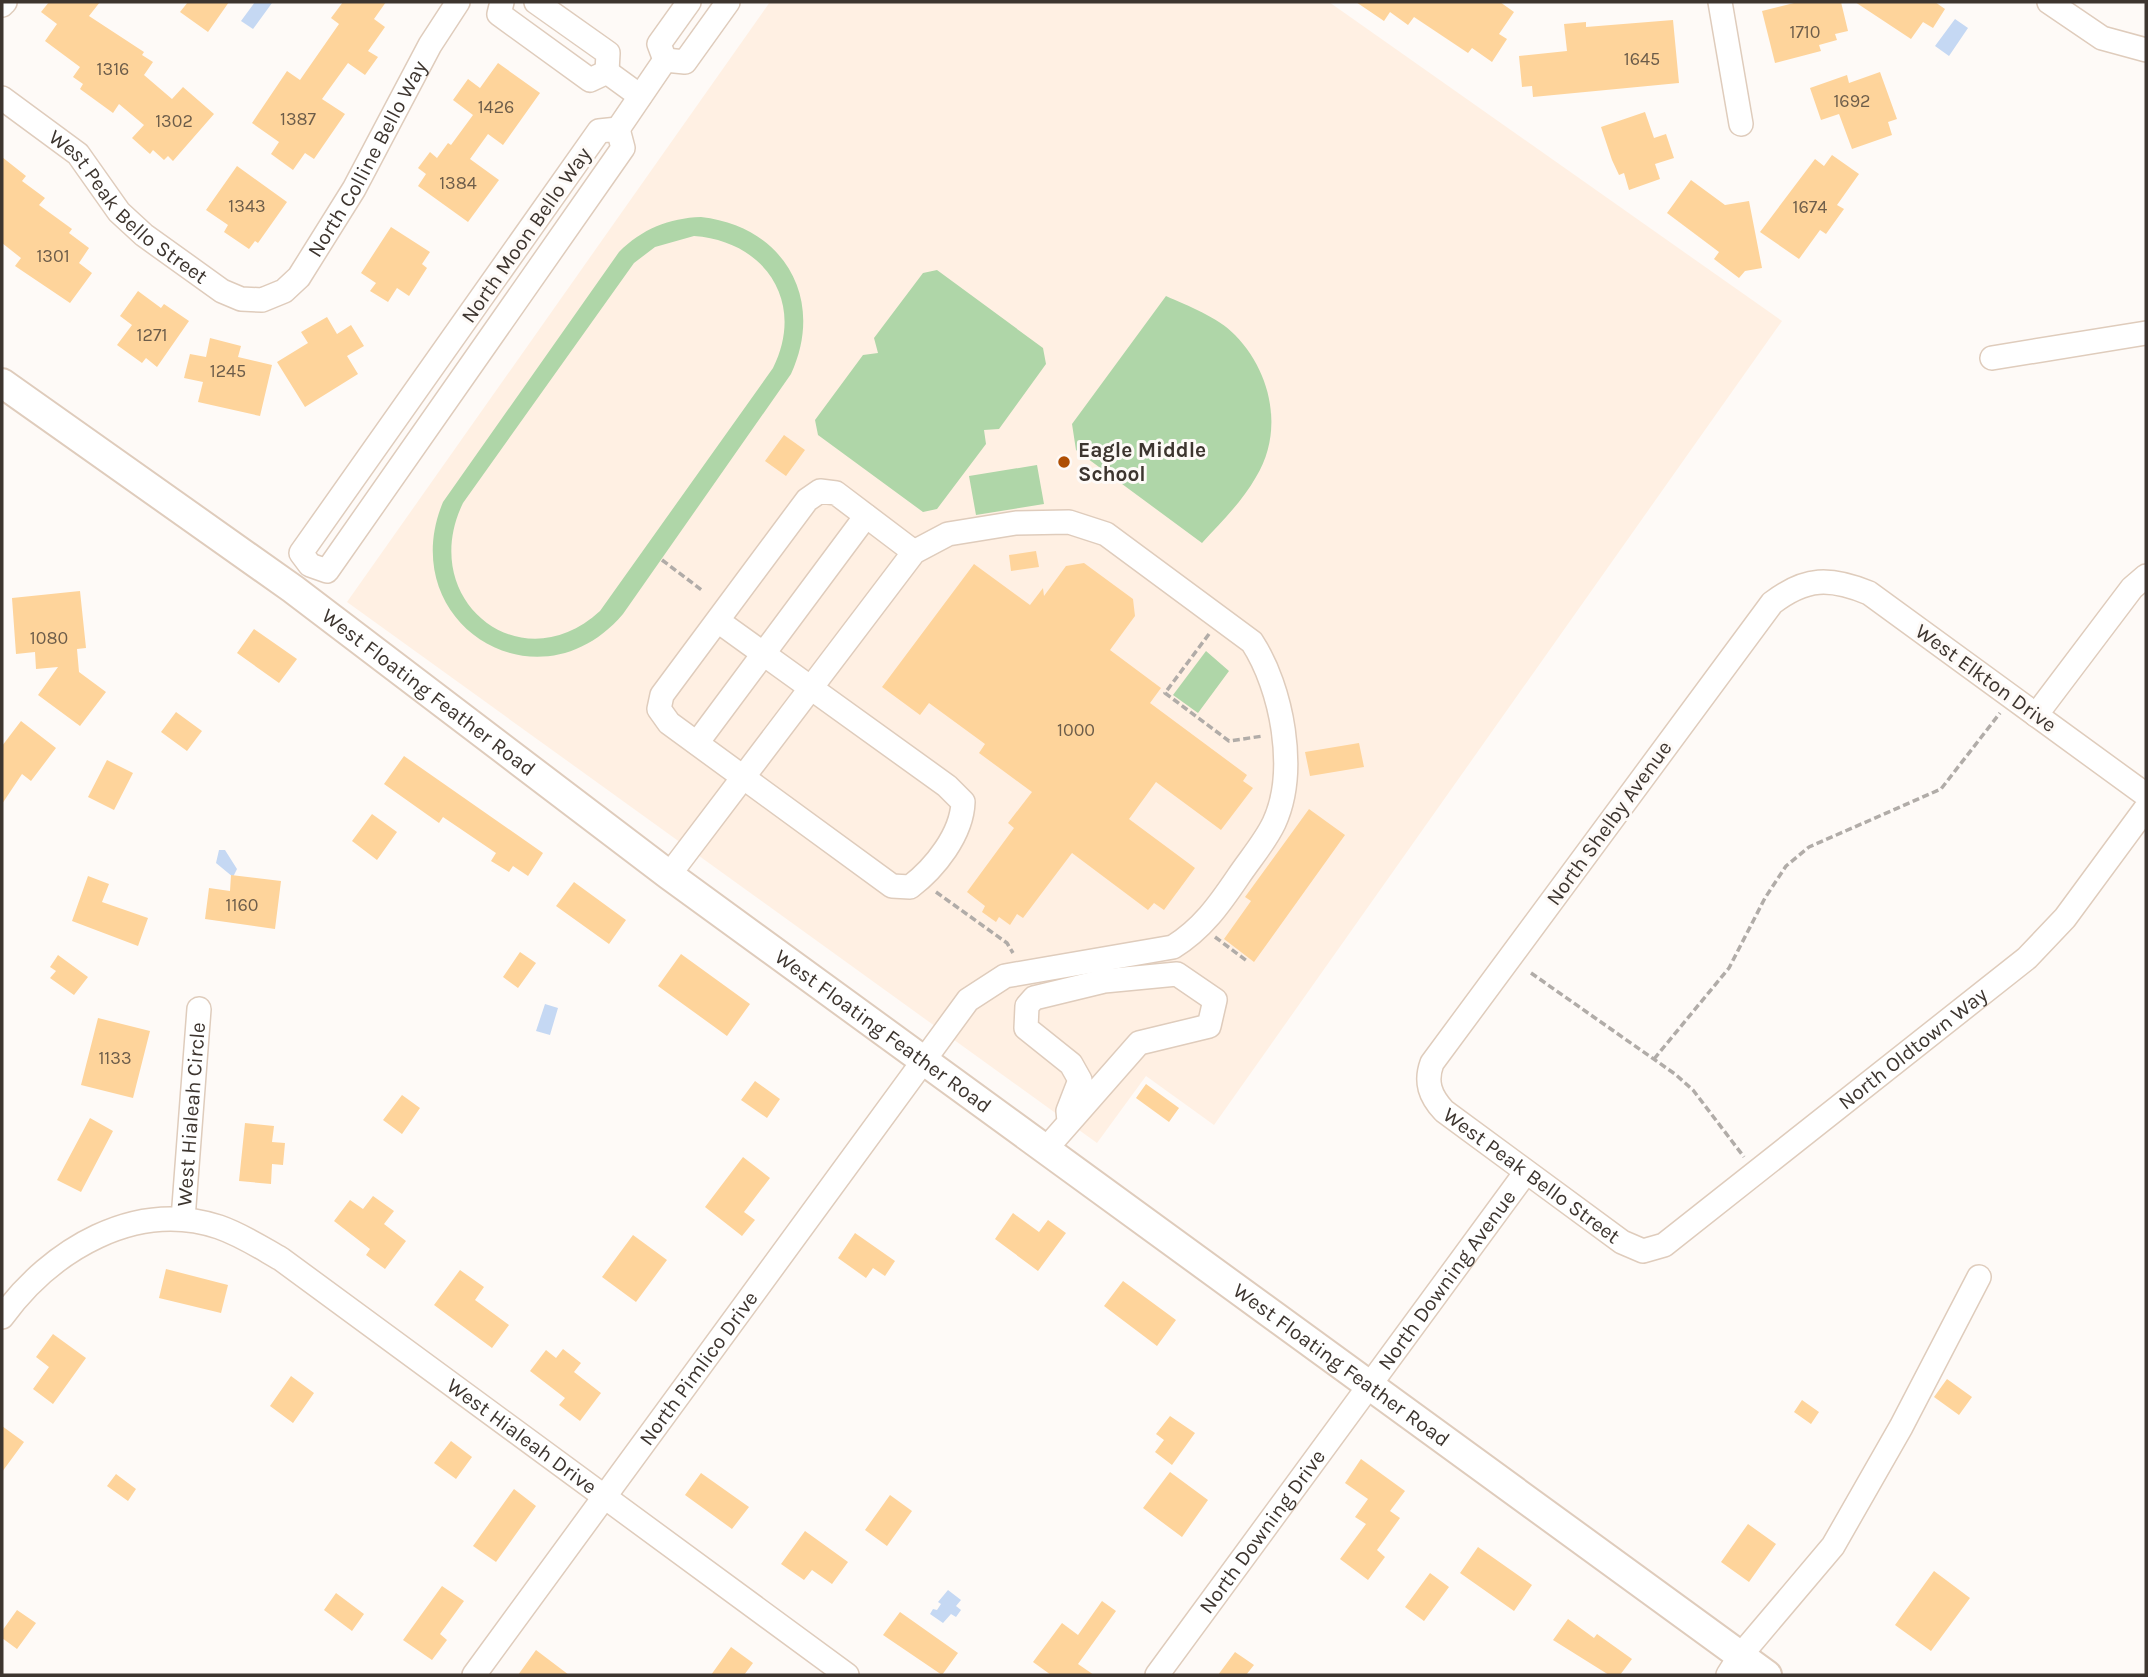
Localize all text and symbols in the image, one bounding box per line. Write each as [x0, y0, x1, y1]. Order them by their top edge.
house number: 1710 [1789, 21, 1821, 43]
house number: 1645 [1624, 48, 1660, 70]
street label: North Colline Bello Way [303, 56, 432, 261]
house number: 1316 [97, 58, 129, 80]
house number: 1692 [1833, 90, 1871, 112]
house number: 1426 [478, 96, 514, 118]
house number: 1387 [280, 108, 317, 130]
house number: 1302 [155, 110, 193, 132]
street label: West Peak Bello Street [44, 125, 212, 289]
street label: North Moon Bello Way [456, 142, 596, 327]
house number: 1384 [439, 172, 477, 194]
house number: 1343 [228, 195, 266, 217]
house number: 1674 [1793, 196, 1827, 218]
house number: 1301 [36, 245, 70, 267]
house number: 1271 [137, 324, 167, 346]
house number: 1245 [210, 360, 246, 382]
place label: Eagle Middle School [1078, 438, 1206, 486]
marker: Eagle Middle School [1056, 454, 1072, 470]
street label: West Floating Feather Road [317, 603, 540, 781]
street label: West Elkton Drive [1911, 619, 2061, 737]
house number: 1080 [30, 627, 68, 649]
house number: 1000 [1057, 719, 1095, 741]
street label: North Shelby Avenue [1541, 736, 1677, 910]
house number: 1160 [226, 894, 258, 916]
street label: West Floating Feather Road [770, 944, 996, 1118]
street label: North Oldtown Way [1834, 982, 1992, 1114]
street label: West Hialeah Circle [172, 1021, 210, 1207]
house number: 1133 [98, 1047, 132, 1069]
street label: West Peak Bello Street [1439, 1103, 1625, 1248]
street label: North Downing Avenue [1373, 1185, 1521, 1375]
street label: West Floating Feather Road [1229, 1278, 1454, 1452]
street label: North Pimlico Drive [634, 1287, 763, 1450]
street label: West Hialeah Drive [442, 1373, 601, 1499]
street label: North Downing Drive [1194, 1445, 1330, 1618]

